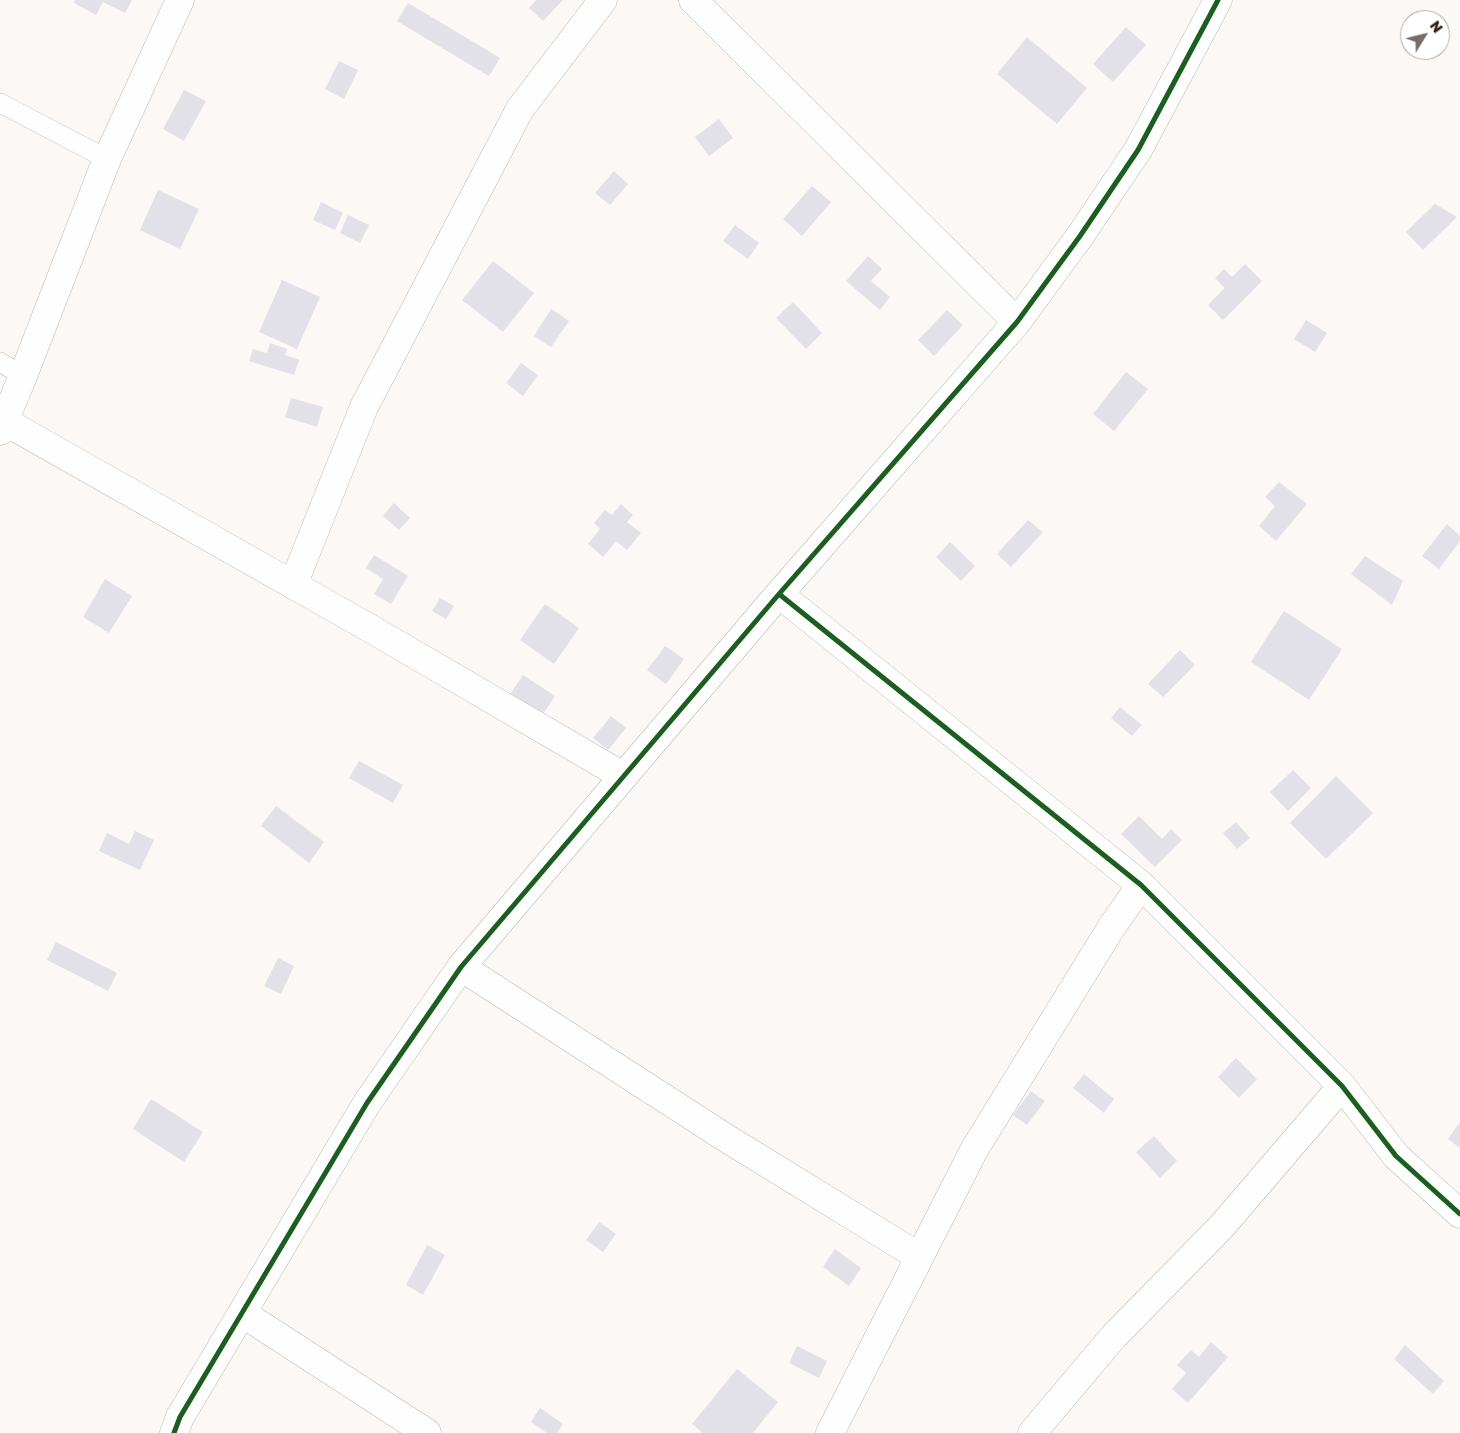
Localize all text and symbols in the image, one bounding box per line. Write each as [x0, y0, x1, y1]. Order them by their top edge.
north arrow [1400, 10, 1450, 60]
text: N [1427, 17, 1447, 36]

